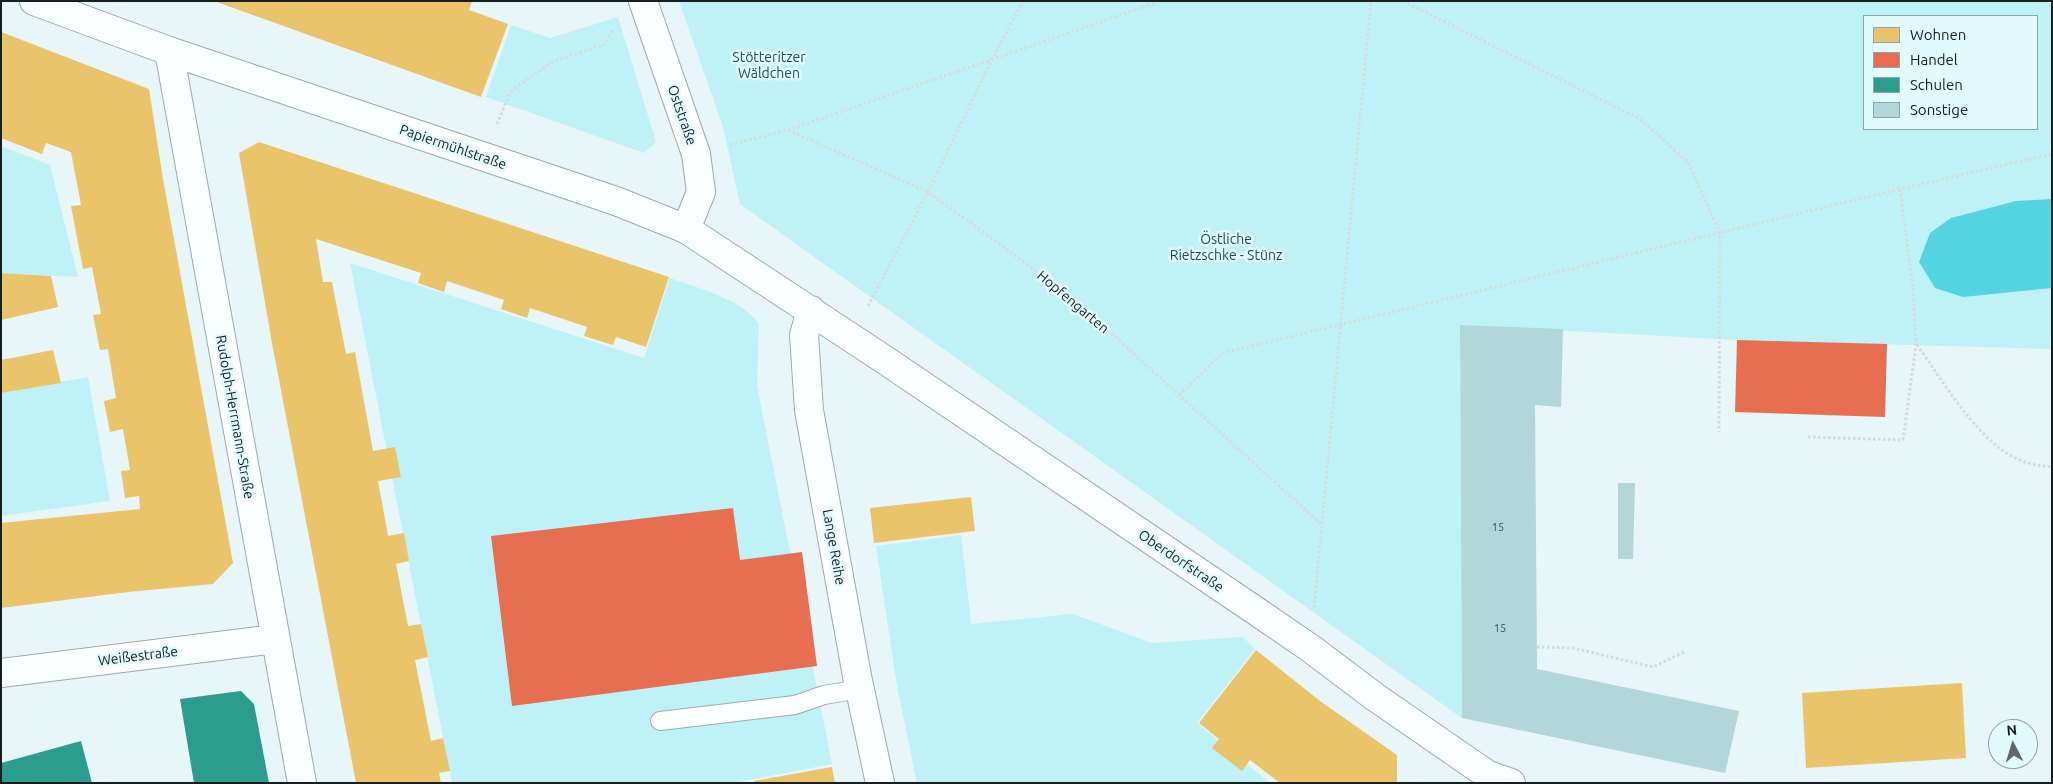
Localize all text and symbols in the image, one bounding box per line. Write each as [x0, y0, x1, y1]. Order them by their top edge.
legend [1863, 15, 2038, 130]
text: Wohnen [1910, 26, 1966, 43]
park label: Stötteritzer Wäldchen [732, 49, 806, 82]
text: Handel [1910, 51, 1958, 68]
text: Schulen [1910, 76, 1963, 93]
street label: Oststraße [664, 83, 700, 147]
text: Sonstige [1910, 101, 1968, 118]
street label: Papiermühlstraße [397, 121, 509, 173]
park label: Östliche Rietzschke - Stünz [1170, 231, 1282, 264]
street label: Hopfengarten [1034, 267, 1112, 337]
street label: Rudolph-Herrmann-Straße [212, 334, 258, 500]
street label: Lange Reihe [819, 508, 849, 586]
house number: 15 [1492, 520, 1504, 534]
street label: Oberdorfstraße [1135, 526, 1227, 596]
house number: 15 [1494, 621, 1506, 635]
street label: Weißestraße [97, 643, 179, 669]
north arrow [1988, 719, 2038, 769]
text: N [2006, 722, 2018, 738]

